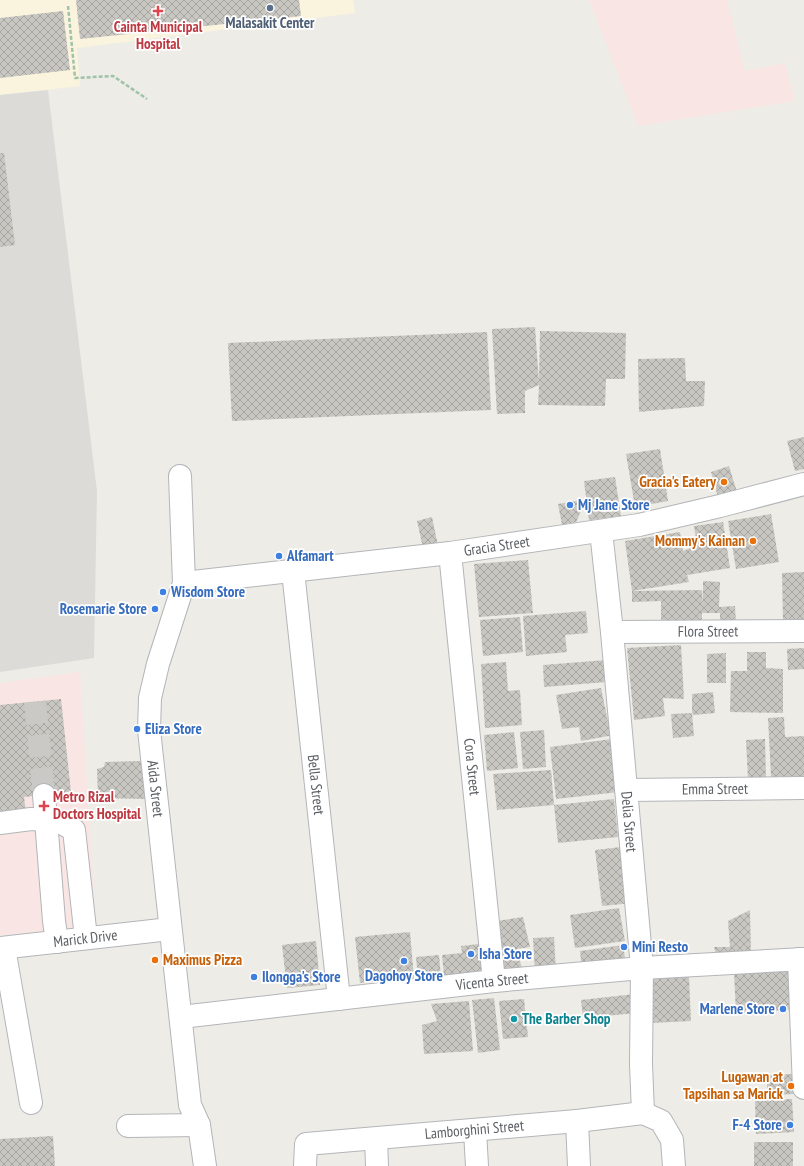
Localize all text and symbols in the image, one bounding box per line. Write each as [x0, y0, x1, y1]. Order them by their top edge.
marker: Malasakit Center [265, 3, 275, 13]
marker: Cainta Municipal Hospital [152, 5, 164, 17]
place label: Malasakit Center [225, 13, 315, 32]
place label: Cainta Municipal Hospital [114, 17, 203, 53]
place label: Gracia's Eatery [639, 472, 717, 491]
marker: Gracia's Eatery [719, 477, 729, 487]
place label: Mj Jane Store [578, 495, 650, 514]
marker: Mj Jane Store [565, 500, 575, 510]
street label: Gracia Street [462, 531, 531, 560]
place label: Mommy's Kainan [655, 531, 745, 550]
marker: Mommy's Kainan [748, 536, 758, 546]
place label: Alfamart [286, 546, 334, 565]
marker: Alfamart [274, 551, 284, 561]
place label: Wisdom Store [170, 582, 245, 601]
marker: Wisdom Store [158, 587, 168, 597]
place label: Rosemarie Store [60, 599, 147, 618]
marker: Rosemarie Store [150, 604, 160, 614]
street label: Flora Street [678, 621, 738, 641]
place label: Eliza Store [145, 719, 202, 738]
marker: Eliza Store [132, 724, 142, 734]
street label: Cora Street [460, 737, 485, 796]
street label: Bella Street [304, 754, 329, 816]
street label: Aida Street [143, 759, 168, 818]
street label: Emma Street [682, 779, 748, 798]
place label: Metro Rizal Doctors Hospital [53, 787, 141, 823]
street label: Delia Street [617, 790, 642, 853]
marker: Metro Rizal Doctors Hospital [38, 800, 50, 812]
street label: Marick Drive [52, 925, 118, 951]
place label: Mini Resto [632, 937, 689, 956]
marker: Mini Resto [619, 942, 629, 952]
place label: Isha Store [479, 944, 532, 963]
marker: Isha Store [466, 949, 476, 959]
place label: Maximus Pizza [163, 950, 242, 969]
marker: Maximus Pizza [150, 955, 160, 965]
marker: Dagohoy Store [399, 956, 409, 966]
place label: Dagohoy Store [365, 966, 443, 985]
place label: Ilongga's Store [262, 967, 341, 986]
street label: Vicenta Street [454, 968, 529, 994]
marker: Ilongga's Store [249, 972, 259, 982]
place label: Marlene Store [700, 999, 775, 1018]
marker: Marlene Store [778, 1004, 788, 1014]
place label: The Barber Shop [522, 1009, 611, 1028]
marker: The Barber Shop [509, 1014, 519, 1024]
place label: Lugawan at Tapsihan sa Marick [683, 1067, 784, 1103]
marker: Lugawan at Tapsihan sa Marick [786, 1081, 796, 1091]
place label: F-4 Store [733, 1115, 782, 1134]
street label: Lamborghini Street [424, 1116, 525, 1143]
marker: F-4 Store [785, 1120, 795, 1130]

